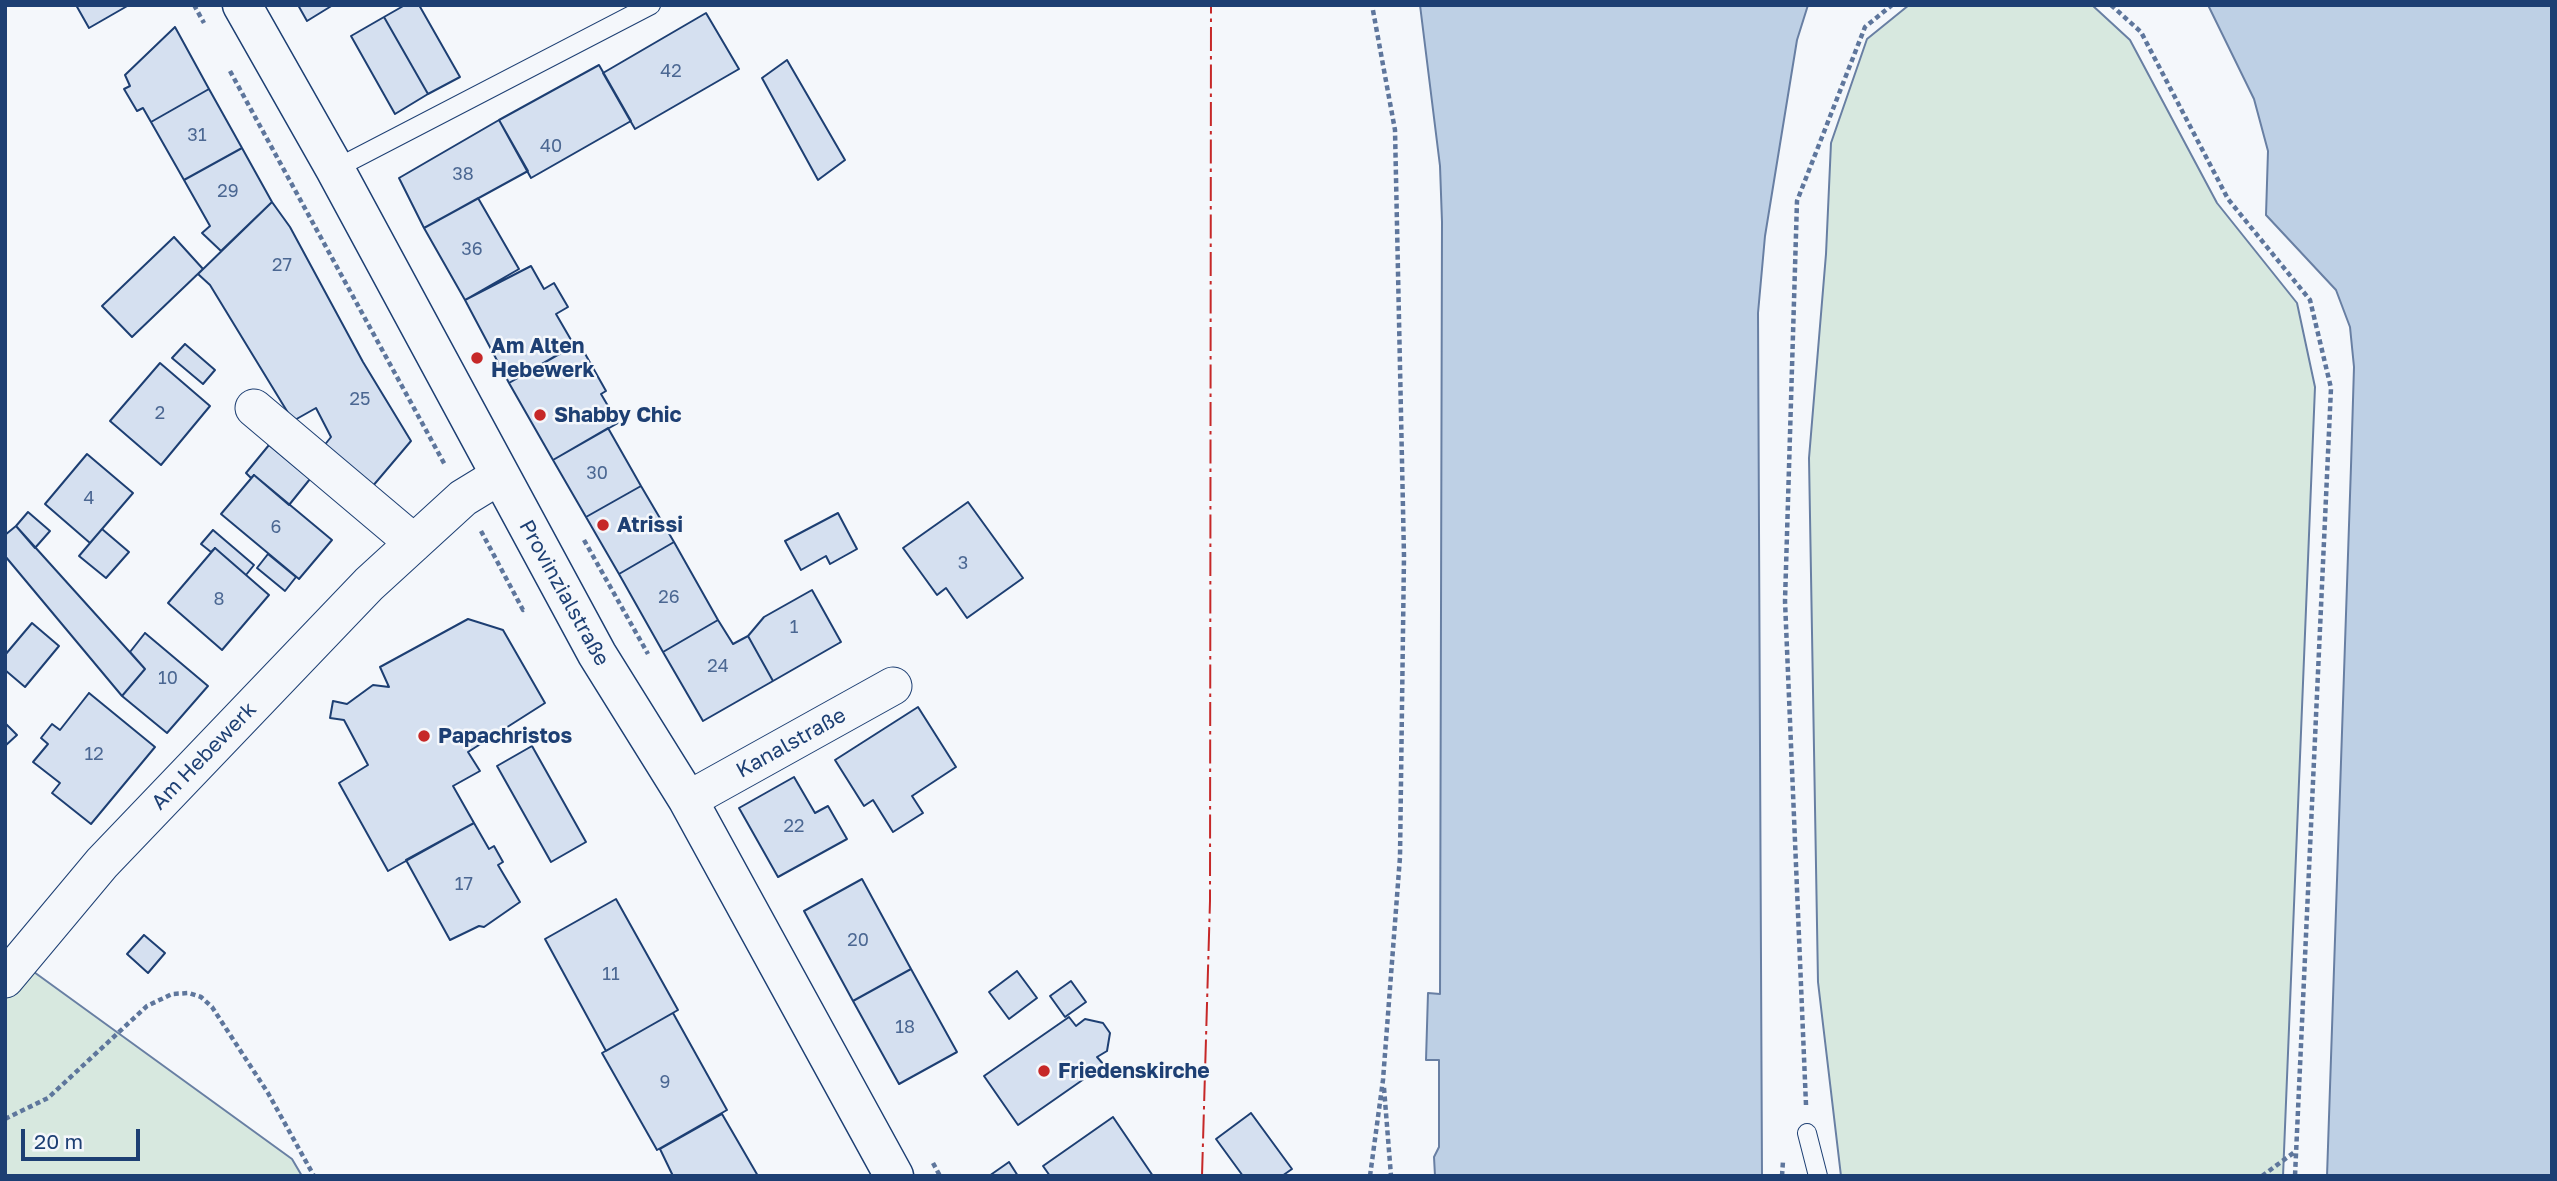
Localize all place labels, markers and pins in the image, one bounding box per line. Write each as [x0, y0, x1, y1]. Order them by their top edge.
place label: Am Alten Hebewerk [491, 333, 595, 383]
marker: Am Alten Hebewerk [469, 350, 485, 366]
place label: Shabby Chic [554, 402, 682, 428]
marker: Shabby Chic [532, 407, 548, 423]
place label: Atrissi [617, 512, 683, 538]
marker: Atrissi [595, 517, 611, 533]
place label: Papachristos [438, 723, 572, 749]
marker: Papachristos [416, 728, 432, 744]
place label: Friedenskirche [1058, 1058, 1210, 1084]
marker: Friedenskirche [1036, 1063, 1052, 1079]

